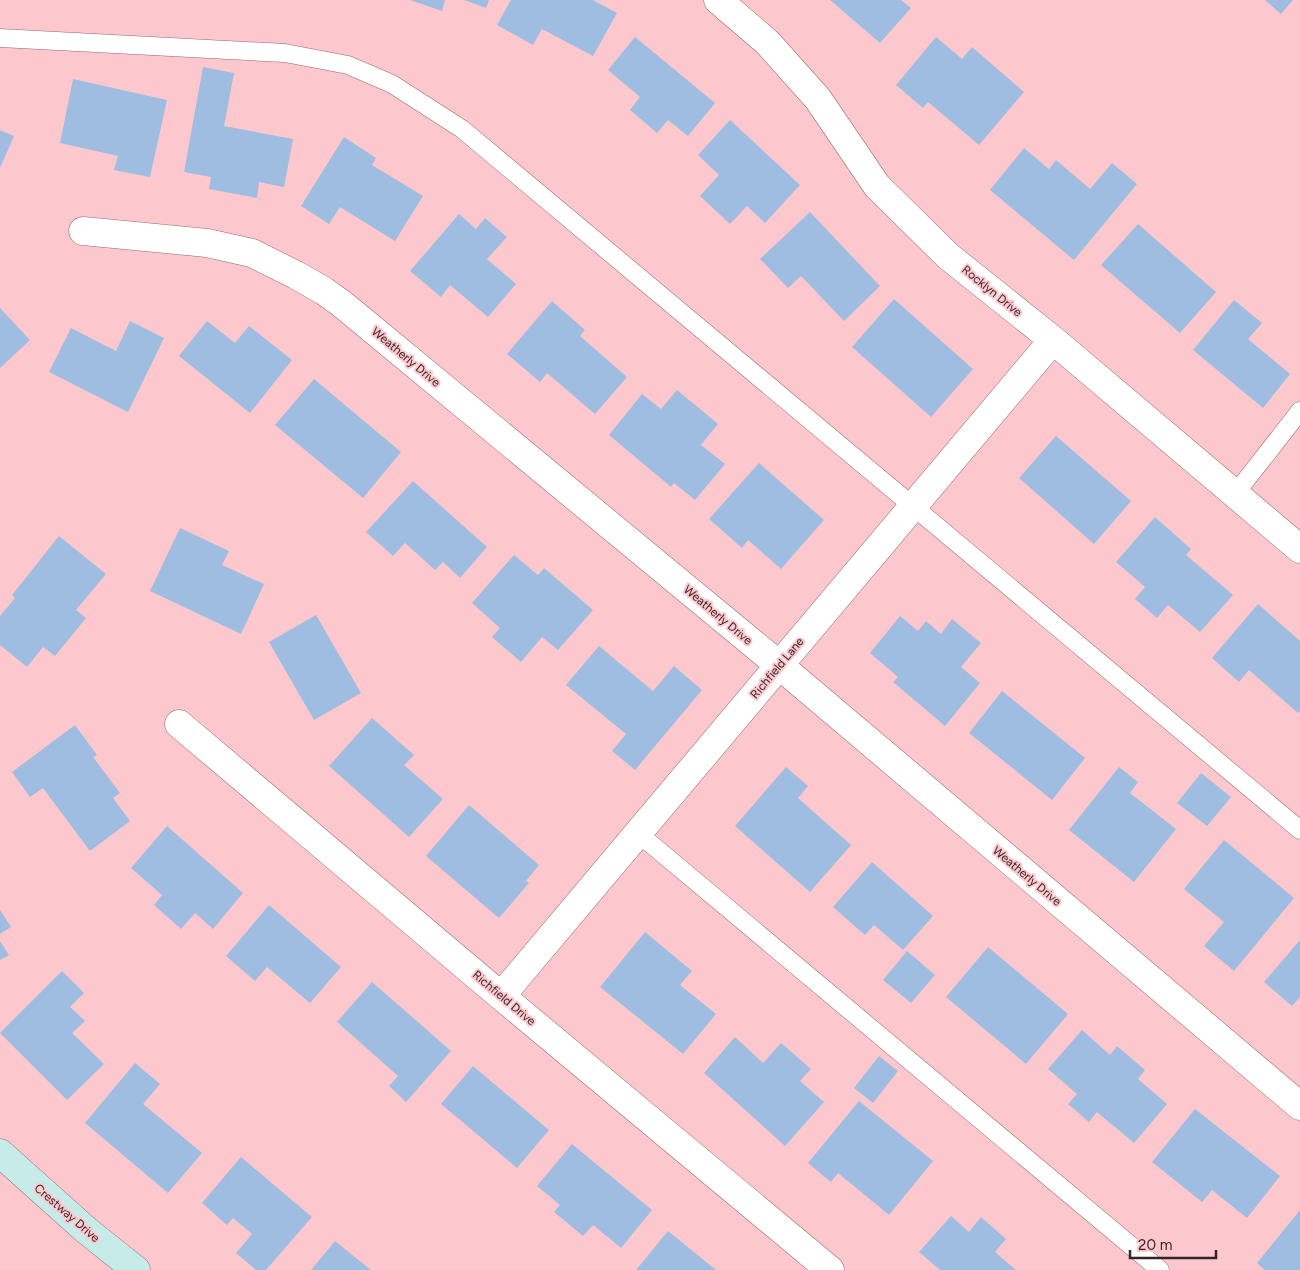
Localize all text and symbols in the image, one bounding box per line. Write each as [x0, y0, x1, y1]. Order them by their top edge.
street label: Rocklyn Drive [959, 263, 1025, 320]
street label: Weatherly Drive [369, 324, 443, 390]
street label: Weatherly Drive [681, 582, 755, 648]
street label: Richfield Lane [747, 634, 807, 701]
street label: Weatherly Drive [990, 843, 1064, 909]
street label: Richfield Drive [470, 968, 539, 1029]
street label: Crestway Drive [32, 1181, 103, 1245]
scale bar [1130, 1228, 1216, 1260]
text: 20 m [1138, 1236, 1172, 1254]

